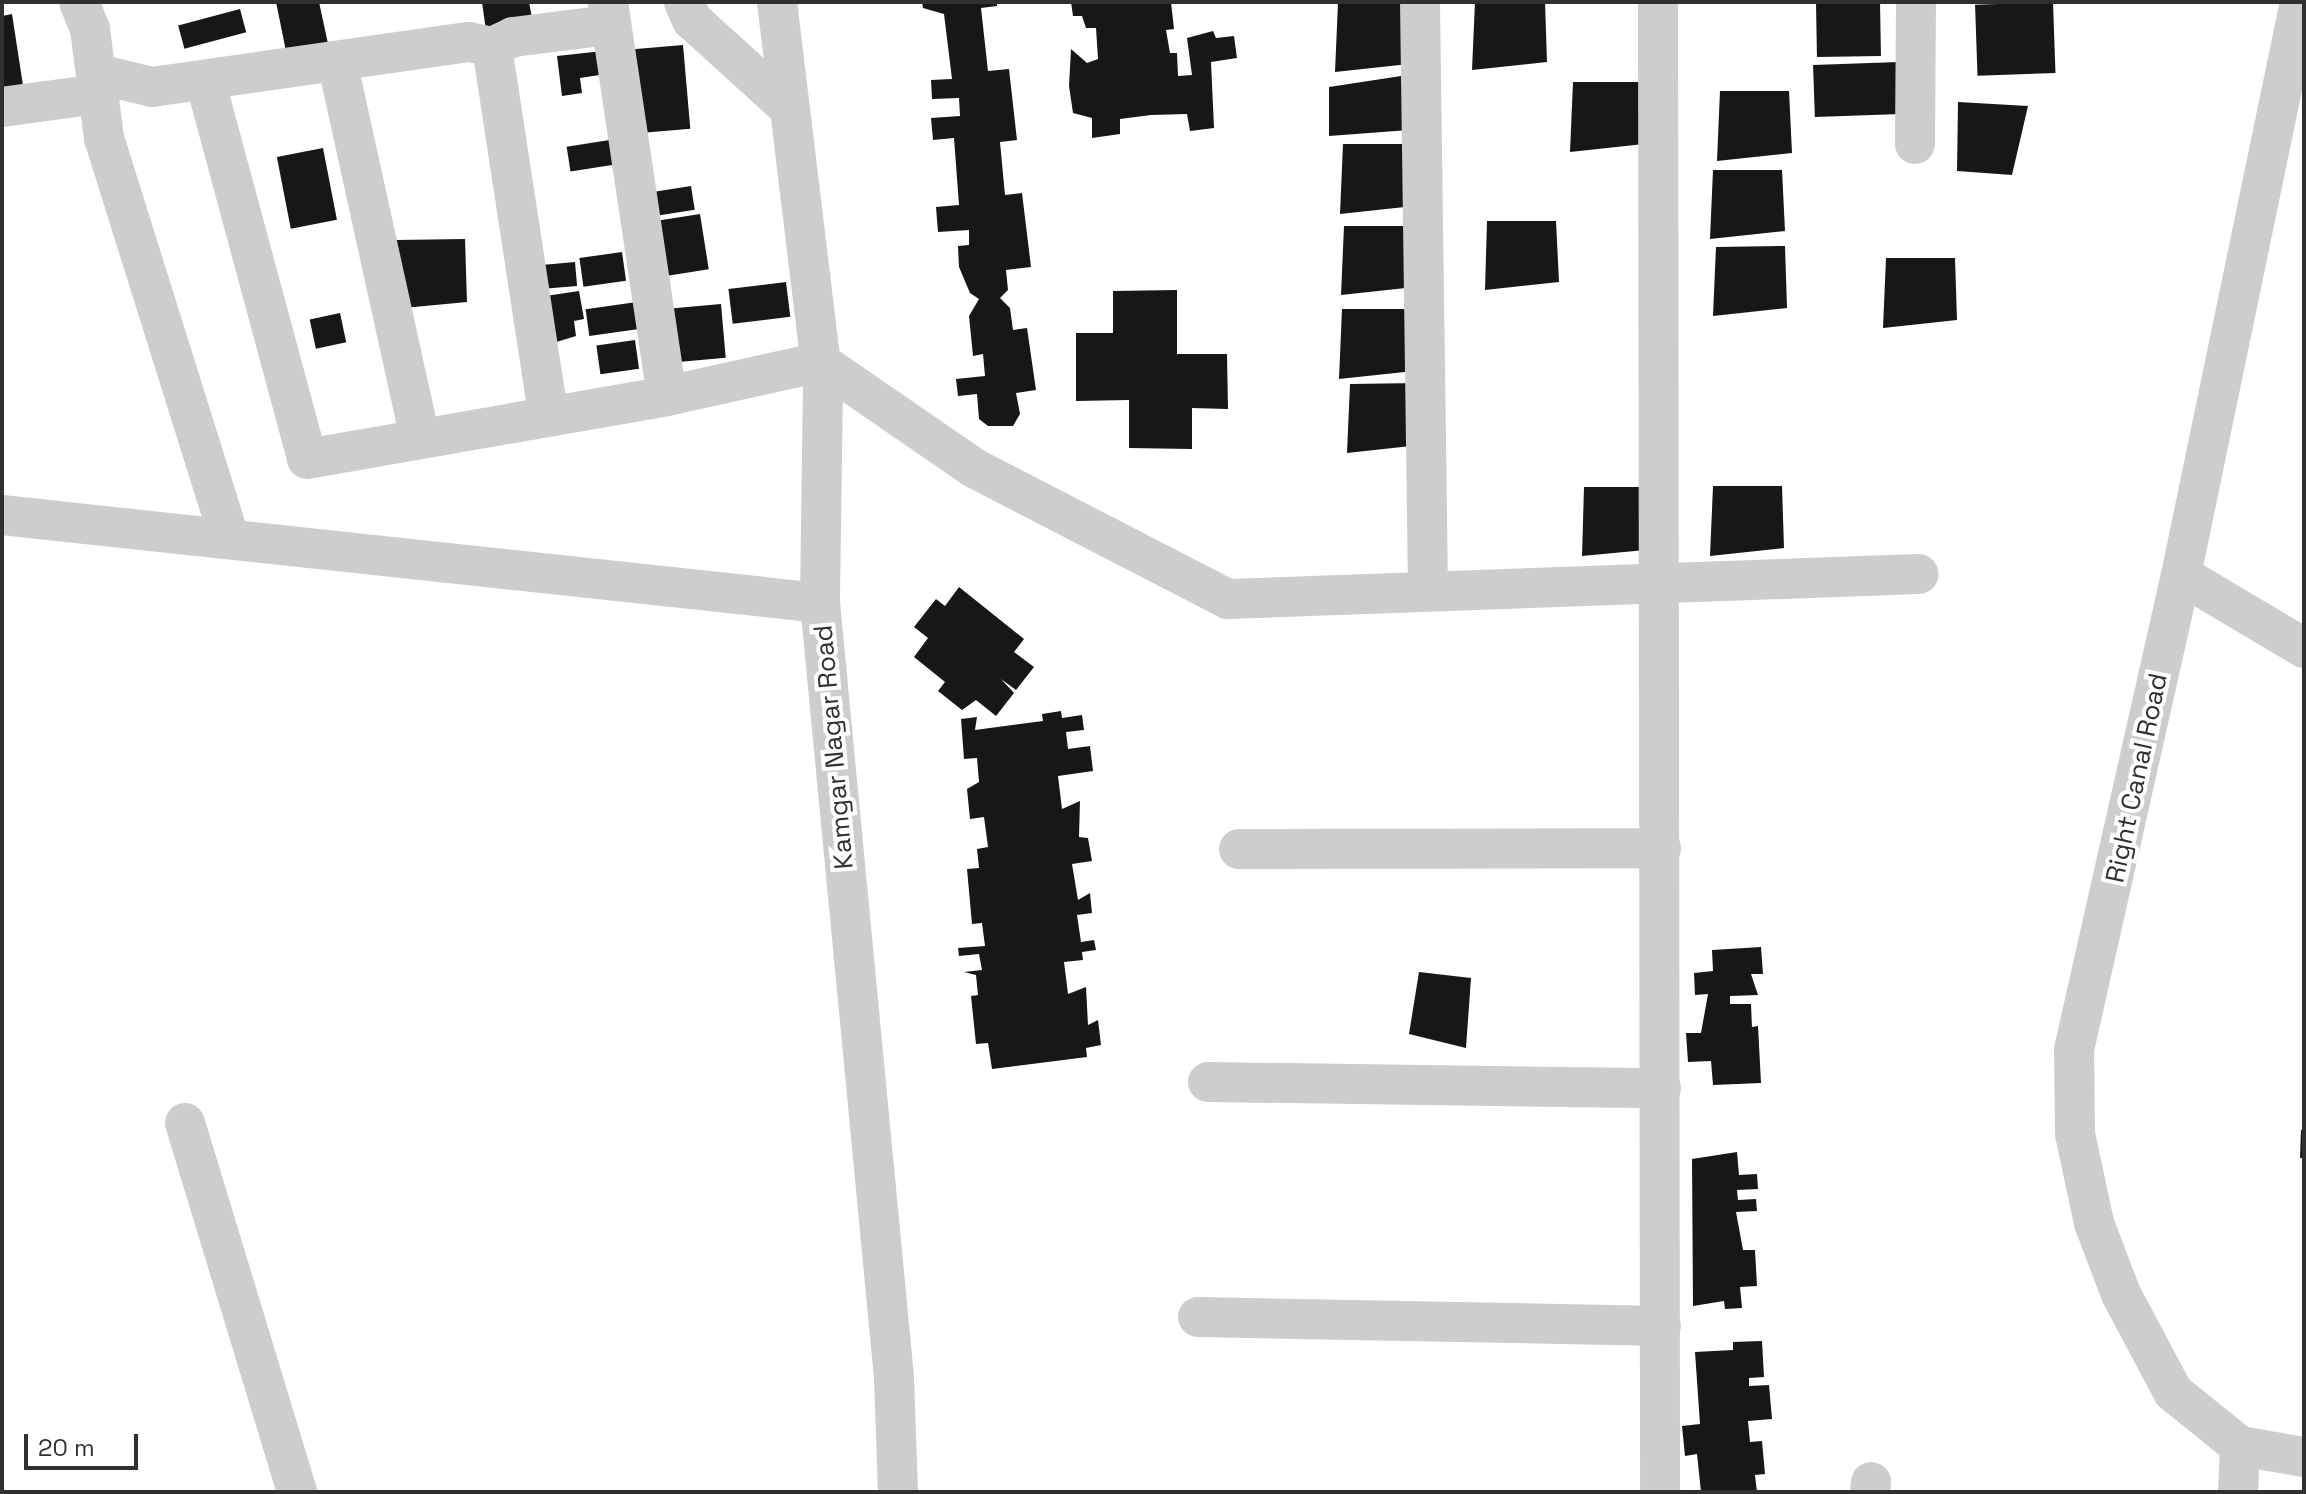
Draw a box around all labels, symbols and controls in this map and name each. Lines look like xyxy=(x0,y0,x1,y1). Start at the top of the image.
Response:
street label: Kamgar Nagar Road xyxy=(808,624,860,870)
street label: Right Canal Road xyxy=(2100,671,2174,885)
scale bar xyxy=(28,1418,142,1468)
text: 20 m xyxy=(38,1432,95,1463)

